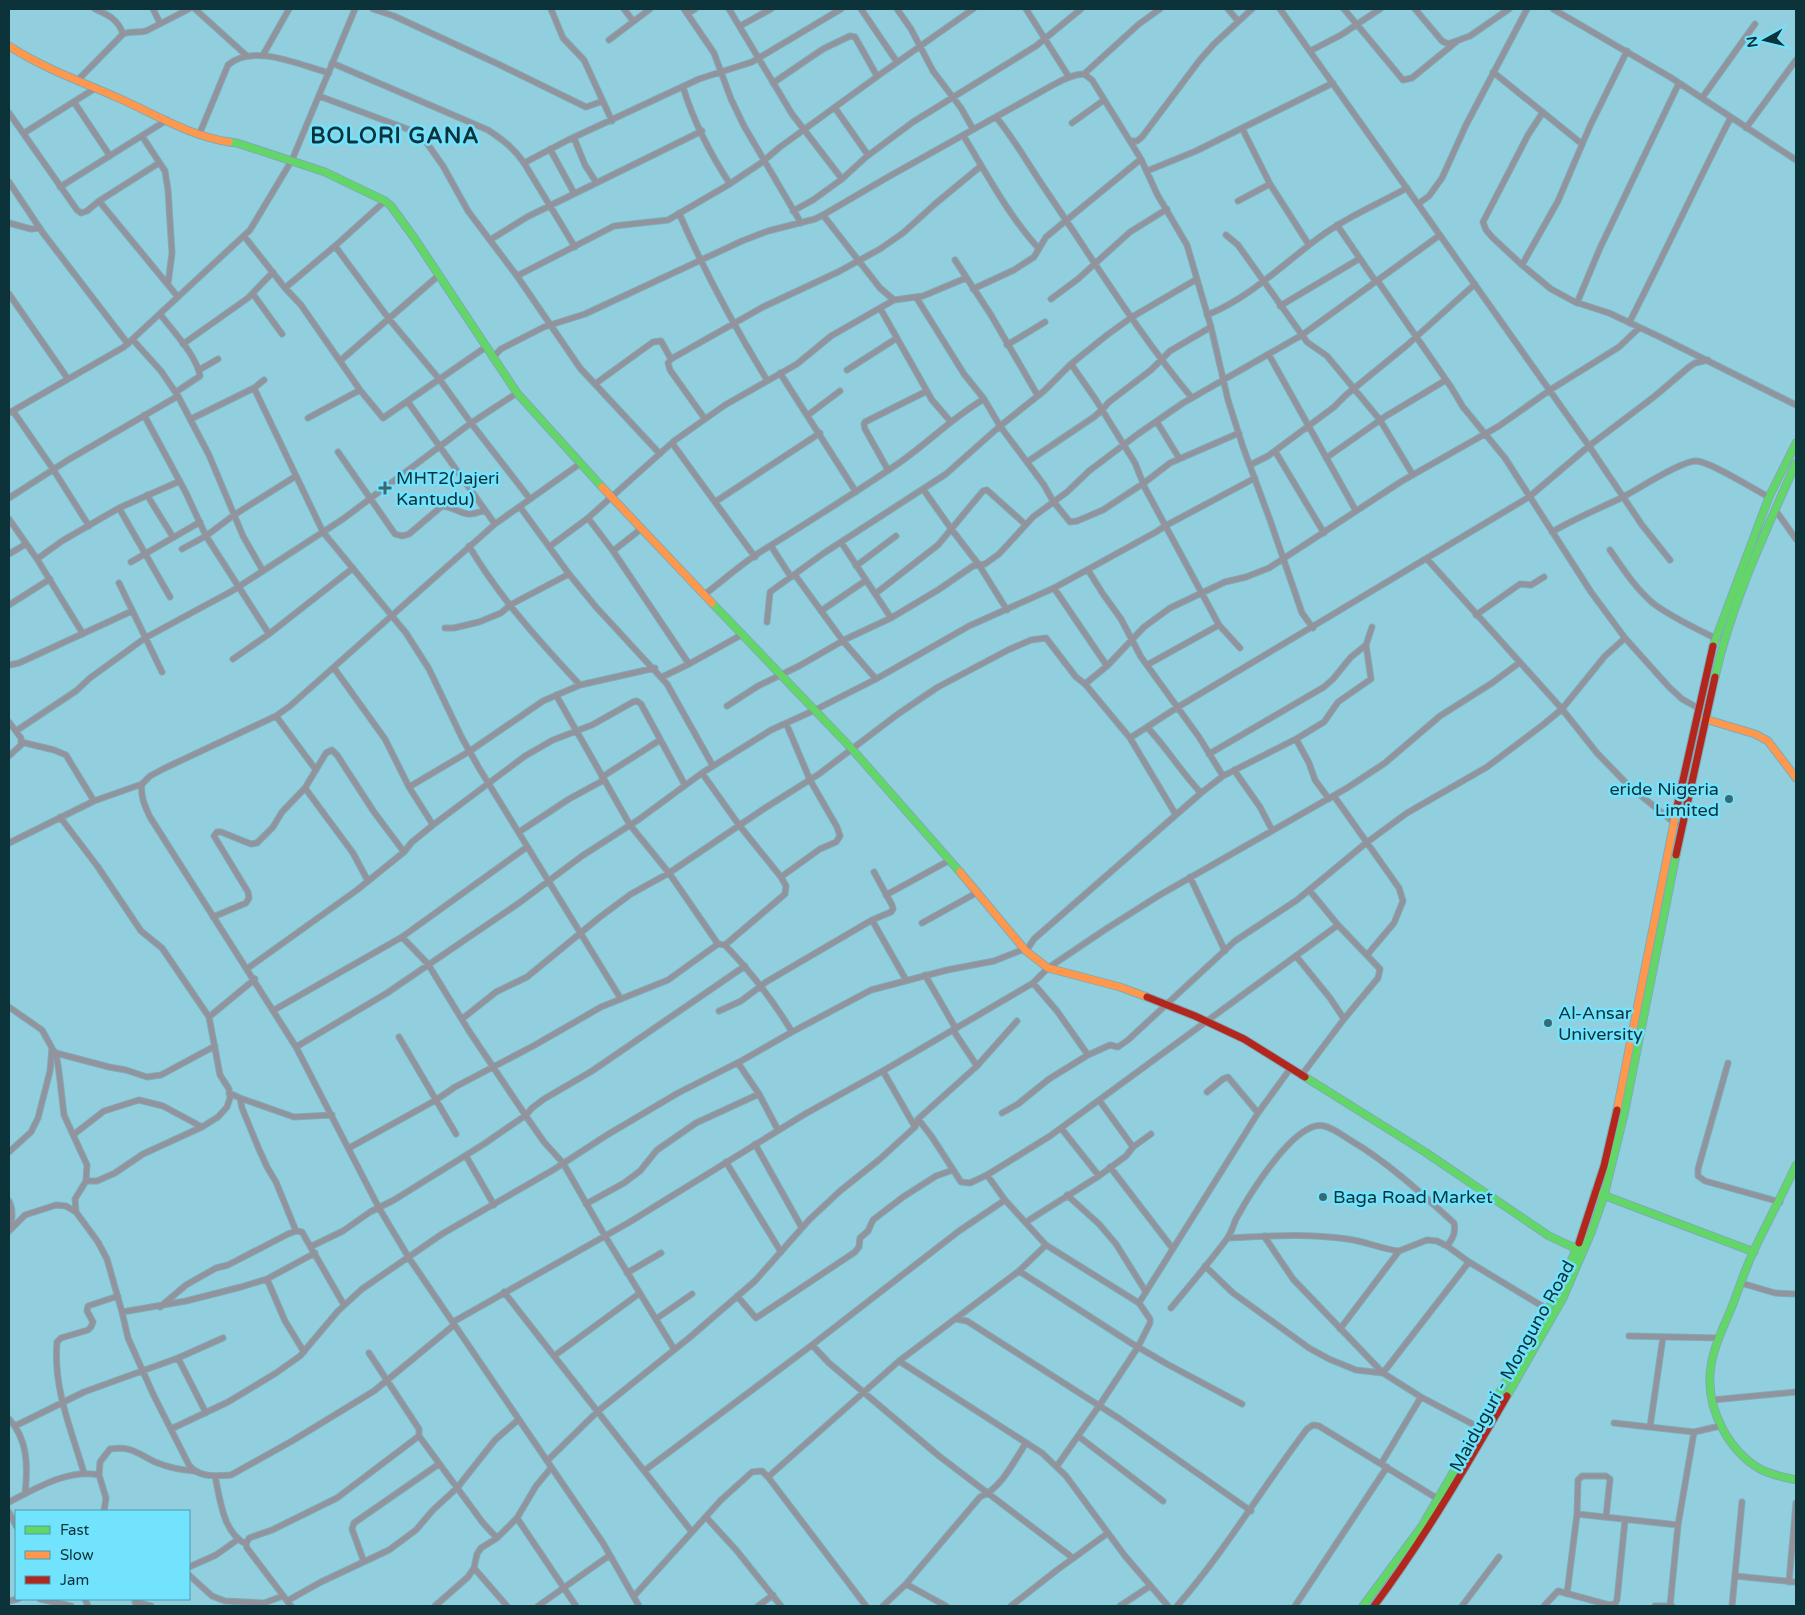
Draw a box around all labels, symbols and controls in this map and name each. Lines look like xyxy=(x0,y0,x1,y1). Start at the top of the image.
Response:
north arrow xyxy=(1740,15,1790,65)
text: N xyxy=(1743,35,1762,48)
district label: BOLORI GANA xyxy=(310,123,480,149)
place label: MHT2(Jajeri Kantudu) xyxy=(396,467,500,510)
marker: MHT2(Jajeri Kantudu) xyxy=(378,481,392,495)
place label: eride Nigeria Limited xyxy=(1609,778,1719,821)
marker: eride Nigeria Limited xyxy=(1723,793,1735,805)
place label: Al-Ansar University xyxy=(1558,1002,1643,1045)
marker: Al-Ansar University xyxy=(1542,1017,1554,1029)
place label: Baga Road Market xyxy=(1333,1186,1493,1208)
marker: Baga Road Market xyxy=(1317,1191,1329,1203)
street label: Maiduguri - Monguno Road xyxy=(1445,1257,1579,1475)
legend xyxy=(15,1510,190,1600)
text: Fast xyxy=(60,1521,90,1539)
text: Slow xyxy=(60,1546,94,1564)
text: Jam xyxy=(60,1571,89,1589)

